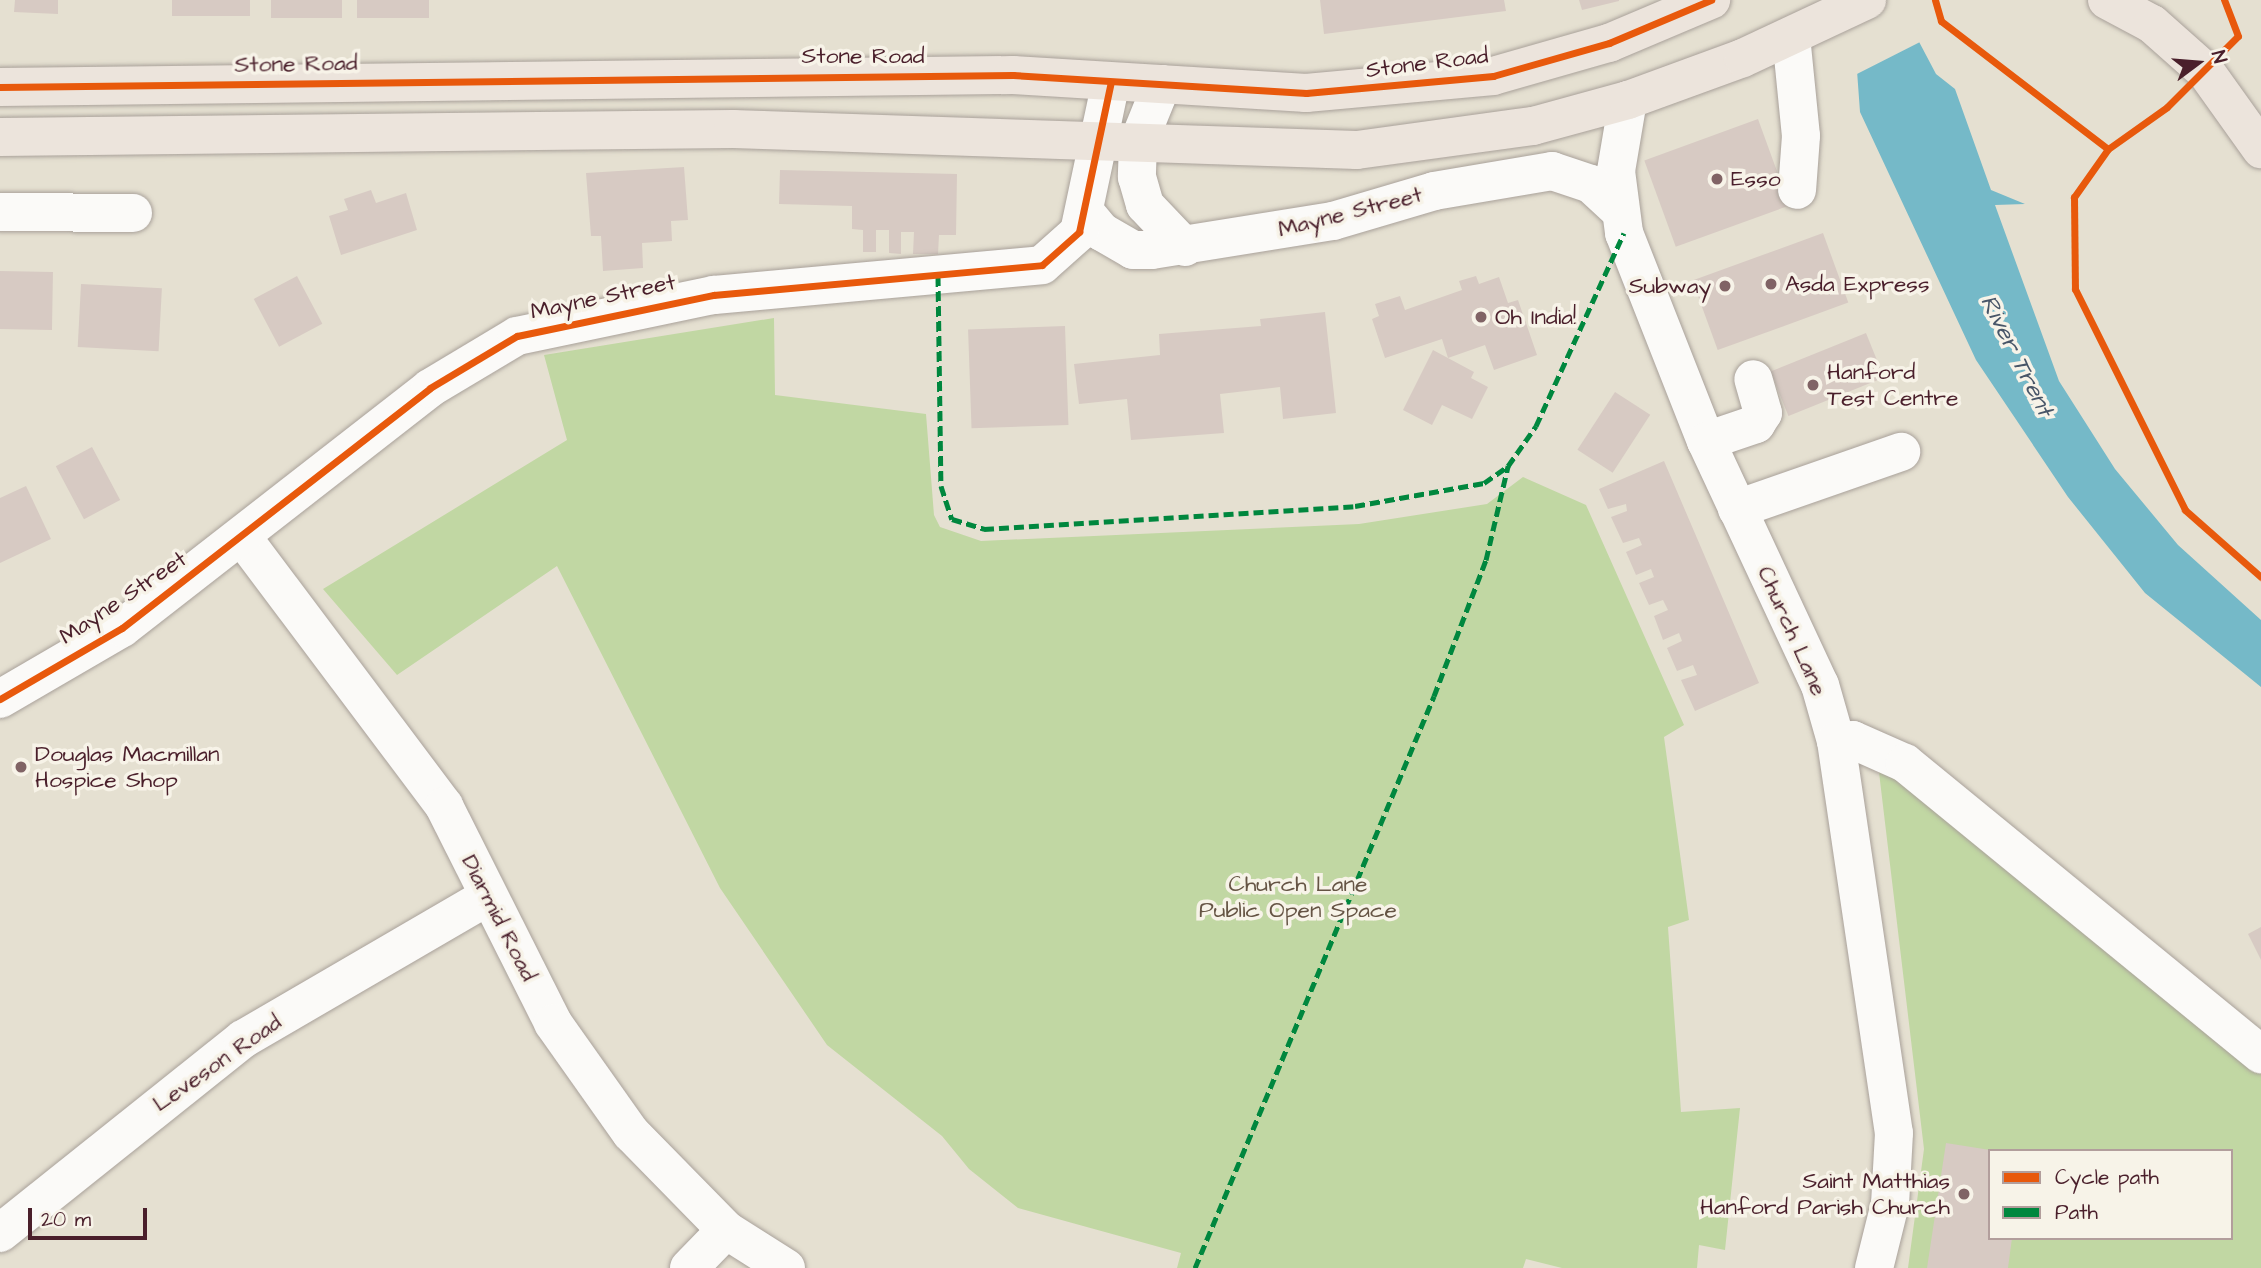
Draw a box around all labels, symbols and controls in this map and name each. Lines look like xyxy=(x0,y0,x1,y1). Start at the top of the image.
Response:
north arrow xyxy=(2163,28,2233,98)
street label: Stone Road xyxy=(802,42,924,70)
street label: Stone Road xyxy=(1364,42,1490,84)
text: N xyxy=(2204,48,2233,67)
street label: Stone Road xyxy=(234,49,358,79)
place label: Esso xyxy=(1731,165,1781,193)
marker: Esso xyxy=(1709,171,1725,187)
street label: Mayne Street xyxy=(1275,181,1425,243)
street label: Mayne Street xyxy=(528,268,678,326)
place label: Asda Express xyxy=(1785,270,1929,298)
place label: Subway xyxy=(1629,272,1711,300)
marker: Asda Express xyxy=(1763,276,1779,292)
marker: Subway xyxy=(1717,278,1733,294)
water label: River Trent xyxy=(1973,291,2059,421)
place label: Oh India! xyxy=(1495,303,1576,331)
marker: Oh India! xyxy=(1473,309,1489,325)
place label: Hanford Test Centre xyxy=(1827,358,1958,412)
marker: Hanford Test Centre xyxy=(1805,377,1821,393)
street label: Mayne Street xyxy=(54,545,192,651)
street label: Church Lane xyxy=(1751,562,1833,700)
place label: Douglas Macmillan Hospice Shop xyxy=(35,740,220,794)
marker: Douglas Macmillan Hospice Shop xyxy=(13,759,29,775)
street label: Diarmid Road xyxy=(455,850,543,986)
park label: Church Lane Public Open Space xyxy=(1199,870,1397,924)
street label: Leveson Road xyxy=(147,1008,287,1118)
legend xyxy=(1988,1149,2233,1240)
text: Cycle path xyxy=(2055,1163,2159,1192)
place label: Saint Matthias Hanford Parish Church xyxy=(1700,1167,1950,1221)
marker: Saint Matthias Hanford Parish Church xyxy=(1956,1186,1972,1202)
scale bar xyxy=(32,1194,150,1238)
text: Path xyxy=(2055,1198,2098,1227)
text: 20 m xyxy=(41,1205,91,1234)

